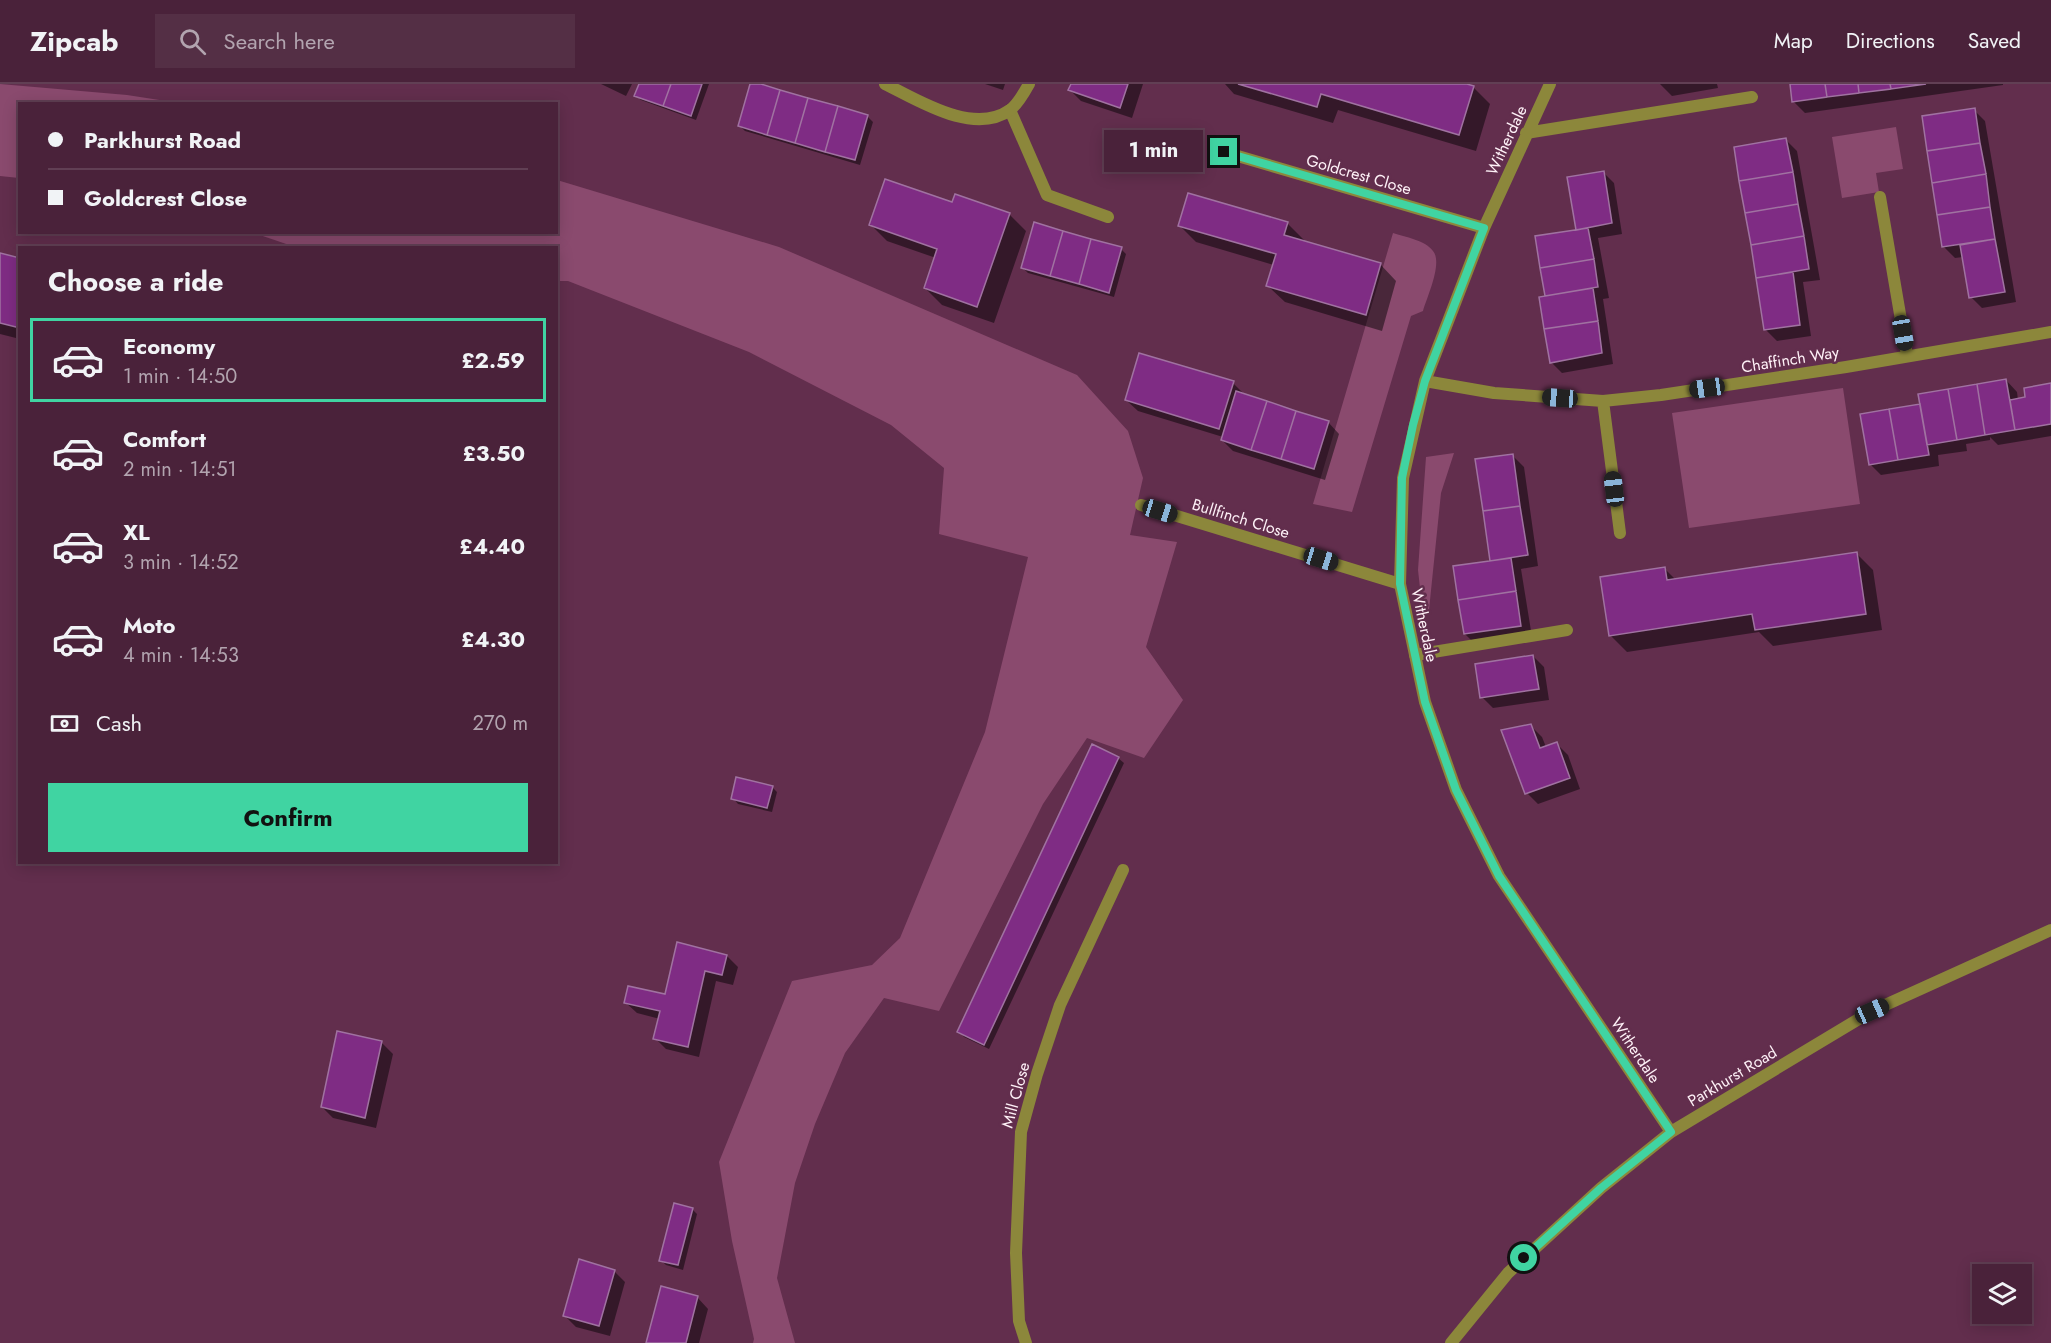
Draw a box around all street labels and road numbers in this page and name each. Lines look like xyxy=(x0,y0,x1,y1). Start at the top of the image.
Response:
street label: Witherdale xyxy=(1480,101,1533,179)
street label: Goldcrest Close xyxy=(1304,149,1414,200)
street label: Chaffinch Way xyxy=(1740,340,1841,379)
street label: Bullfinch Close xyxy=(1189,493,1292,544)
street label: Witherdale xyxy=(1405,586,1444,664)
street label: Witherdale xyxy=(1605,1013,1666,1088)
street label: Parkhurst Road xyxy=(1683,1041,1781,1112)
street label: Mill Close xyxy=(996,1060,1035,1131)

